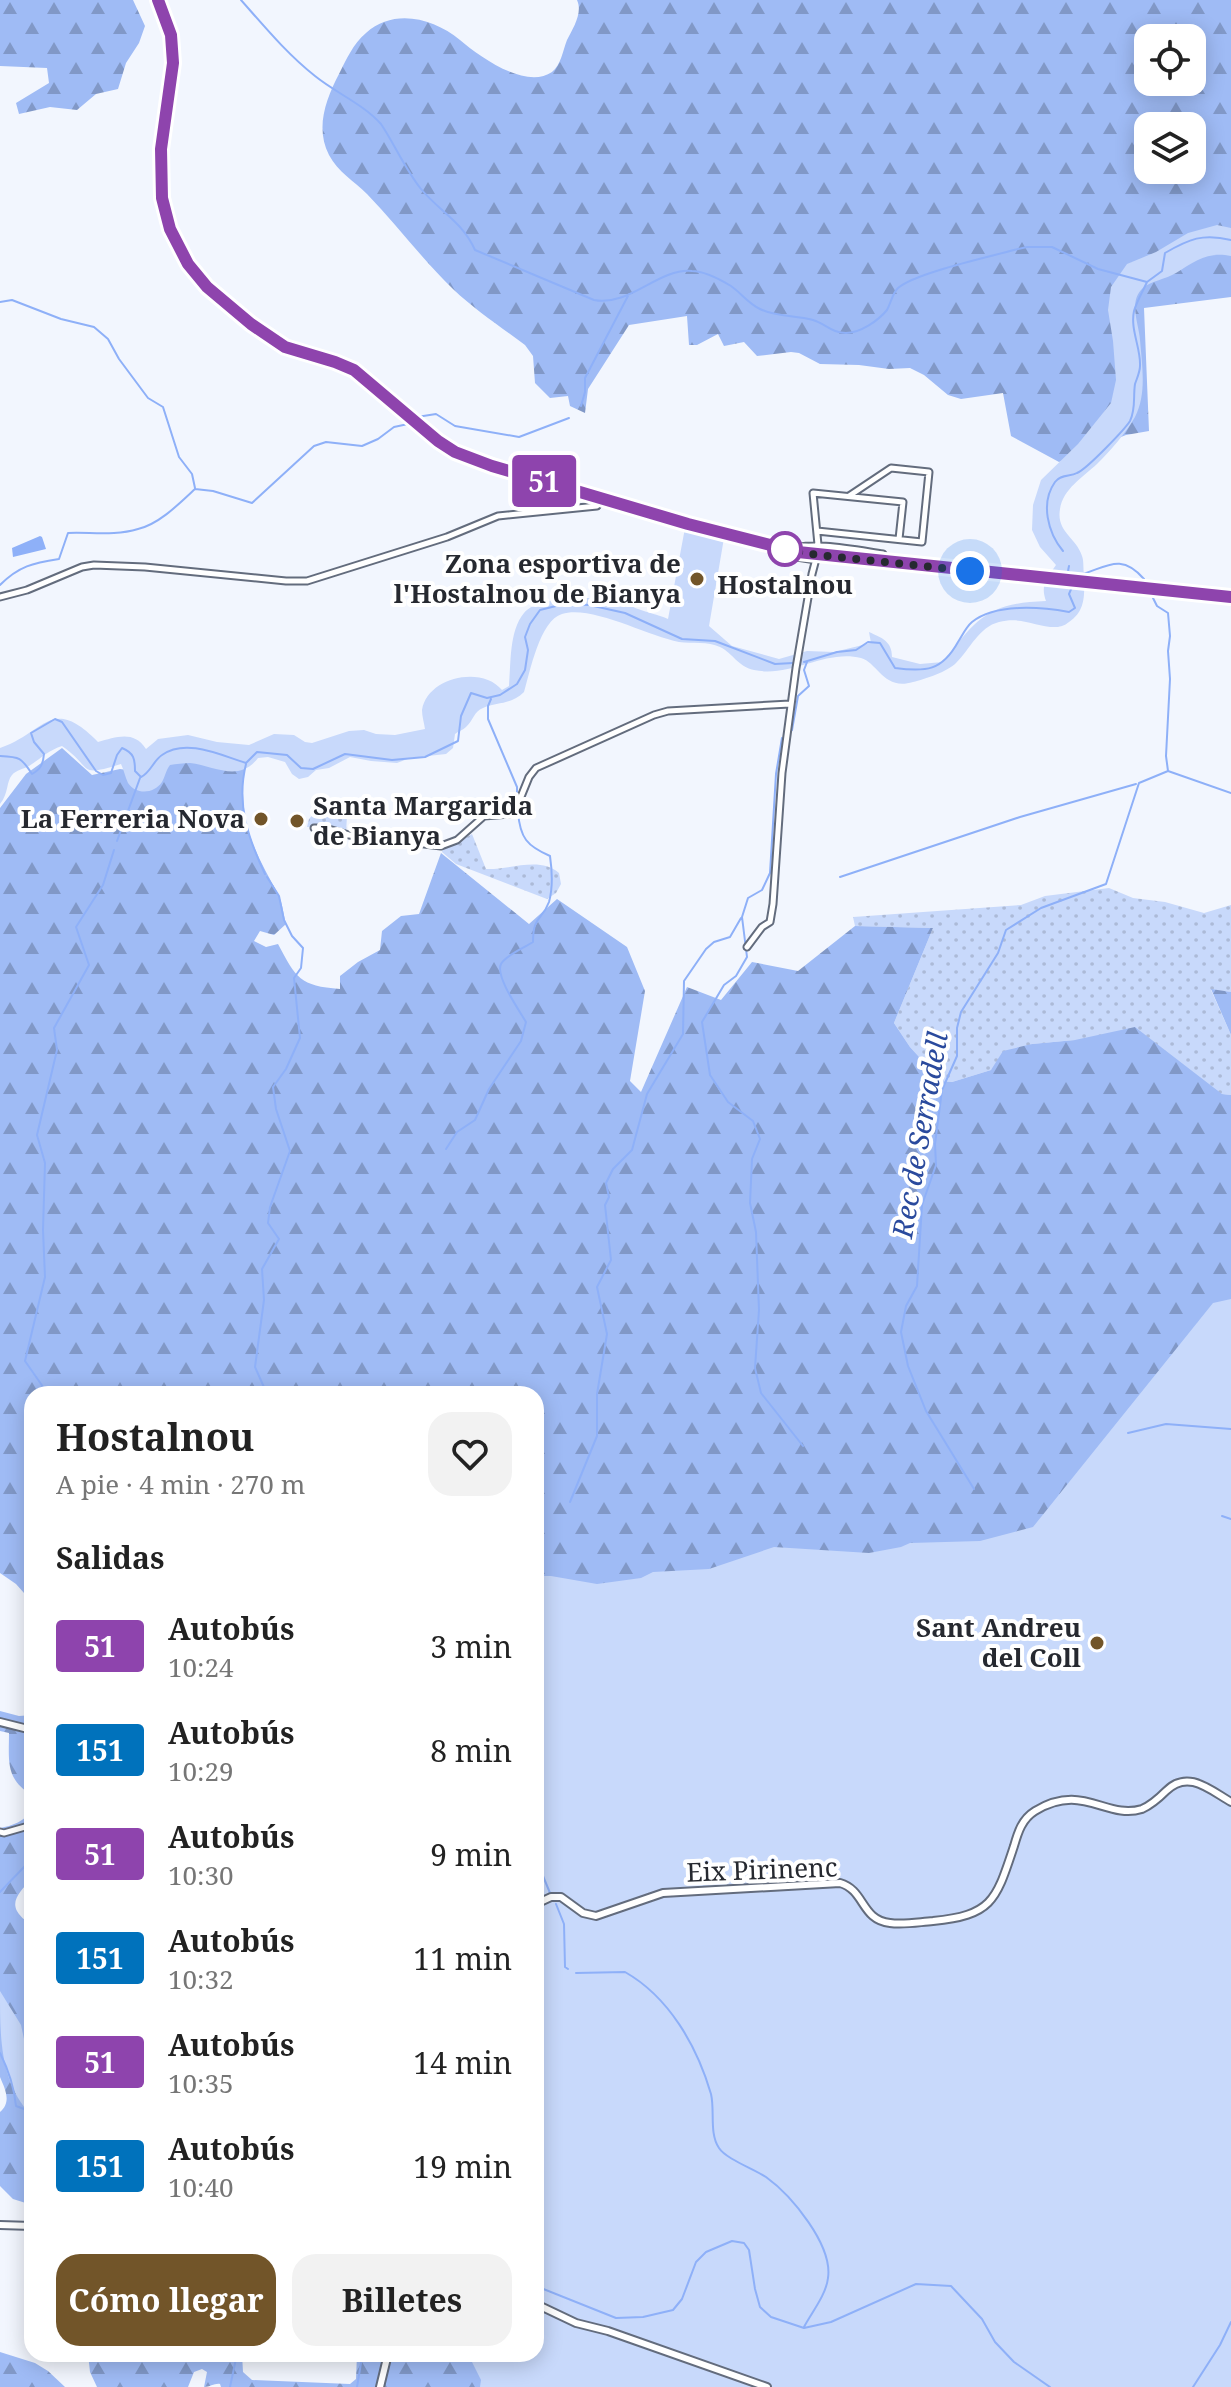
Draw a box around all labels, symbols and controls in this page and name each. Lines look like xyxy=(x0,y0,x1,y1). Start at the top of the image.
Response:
map controls xyxy=(1134,24,1206,184)
button: locate xyxy=(1134,24,1206,96)
button: layers xyxy=(1134,112,1206,184)
line badge: 51 xyxy=(508,455,580,507)
text: 51 xyxy=(528,462,560,500)
marker: Hostalnou xyxy=(768,532,802,566)
place label: Zona esportiva de l'Hostalnou de Bianya xyxy=(394,545,681,611)
your location xyxy=(950,551,990,591)
place label: Hostalnou xyxy=(717,566,853,602)
marker: Zona esportiva de l'Hostalnou de Bianya xyxy=(688,570,706,588)
place label: Santa Margarida de Bianya xyxy=(313,787,533,853)
place label: La Ferreria Nova xyxy=(21,800,245,836)
marker: La Ferreria Nova xyxy=(252,810,270,828)
marker: Santa Margarida de Bianya xyxy=(288,812,306,830)
water label: Rec de Serradell xyxy=(882,1028,956,1242)
text: Hostalnou xyxy=(56,1410,254,1462)
button: heart xyxy=(428,1412,512,1496)
text: A pie · 4 min · 270 m xyxy=(56,1466,305,1502)
text: Salidas xyxy=(56,1537,164,1578)
text: Autobús xyxy=(168,1608,294,1649)
place label: Sant Andreu del Coll xyxy=(916,1609,1081,1675)
text: 3 min xyxy=(430,1626,512,1667)
text: 51 xyxy=(84,1627,116,1665)
marker: Sant Andreu del Coll xyxy=(1088,1634,1106,1652)
text: 10:24 xyxy=(168,1649,234,1685)
text: Autobús xyxy=(168,1712,294,1753)
text: 8 min xyxy=(430,1730,512,1771)
text: 151 xyxy=(76,1731,124,1769)
text: 10:29 xyxy=(168,1753,234,1789)
text: Autobús xyxy=(168,1816,294,1857)
text: 9 min xyxy=(430,1834,512,1875)
text: 51 xyxy=(84,1835,116,1873)
street label: Eix Pirinenc xyxy=(686,1848,838,1890)
text: 10:30 xyxy=(168,1857,234,1893)
text: Autobús xyxy=(168,1920,294,1961)
text: 11 min xyxy=(413,1938,512,1979)
text: 151 xyxy=(76,1939,124,1977)
text: 10:32 xyxy=(168,1961,234,1997)
text: Autobús xyxy=(168,2024,294,2065)
text: 14 min xyxy=(413,2042,512,2083)
text: 51 xyxy=(84,2043,116,2081)
text: 10:35 xyxy=(168,2065,234,2101)
text: Autobús xyxy=(168,2128,294,2169)
text: 19 min xyxy=(413,2146,512,2187)
text: 151 xyxy=(76,2147,124,2185)
text: 10:40 xyxy=(168,2169,234,2205)
button: Cómo llegar xyxy=(56,2254,276,2346)
button: Billetes xyxy=(292,2254,512,2346)

